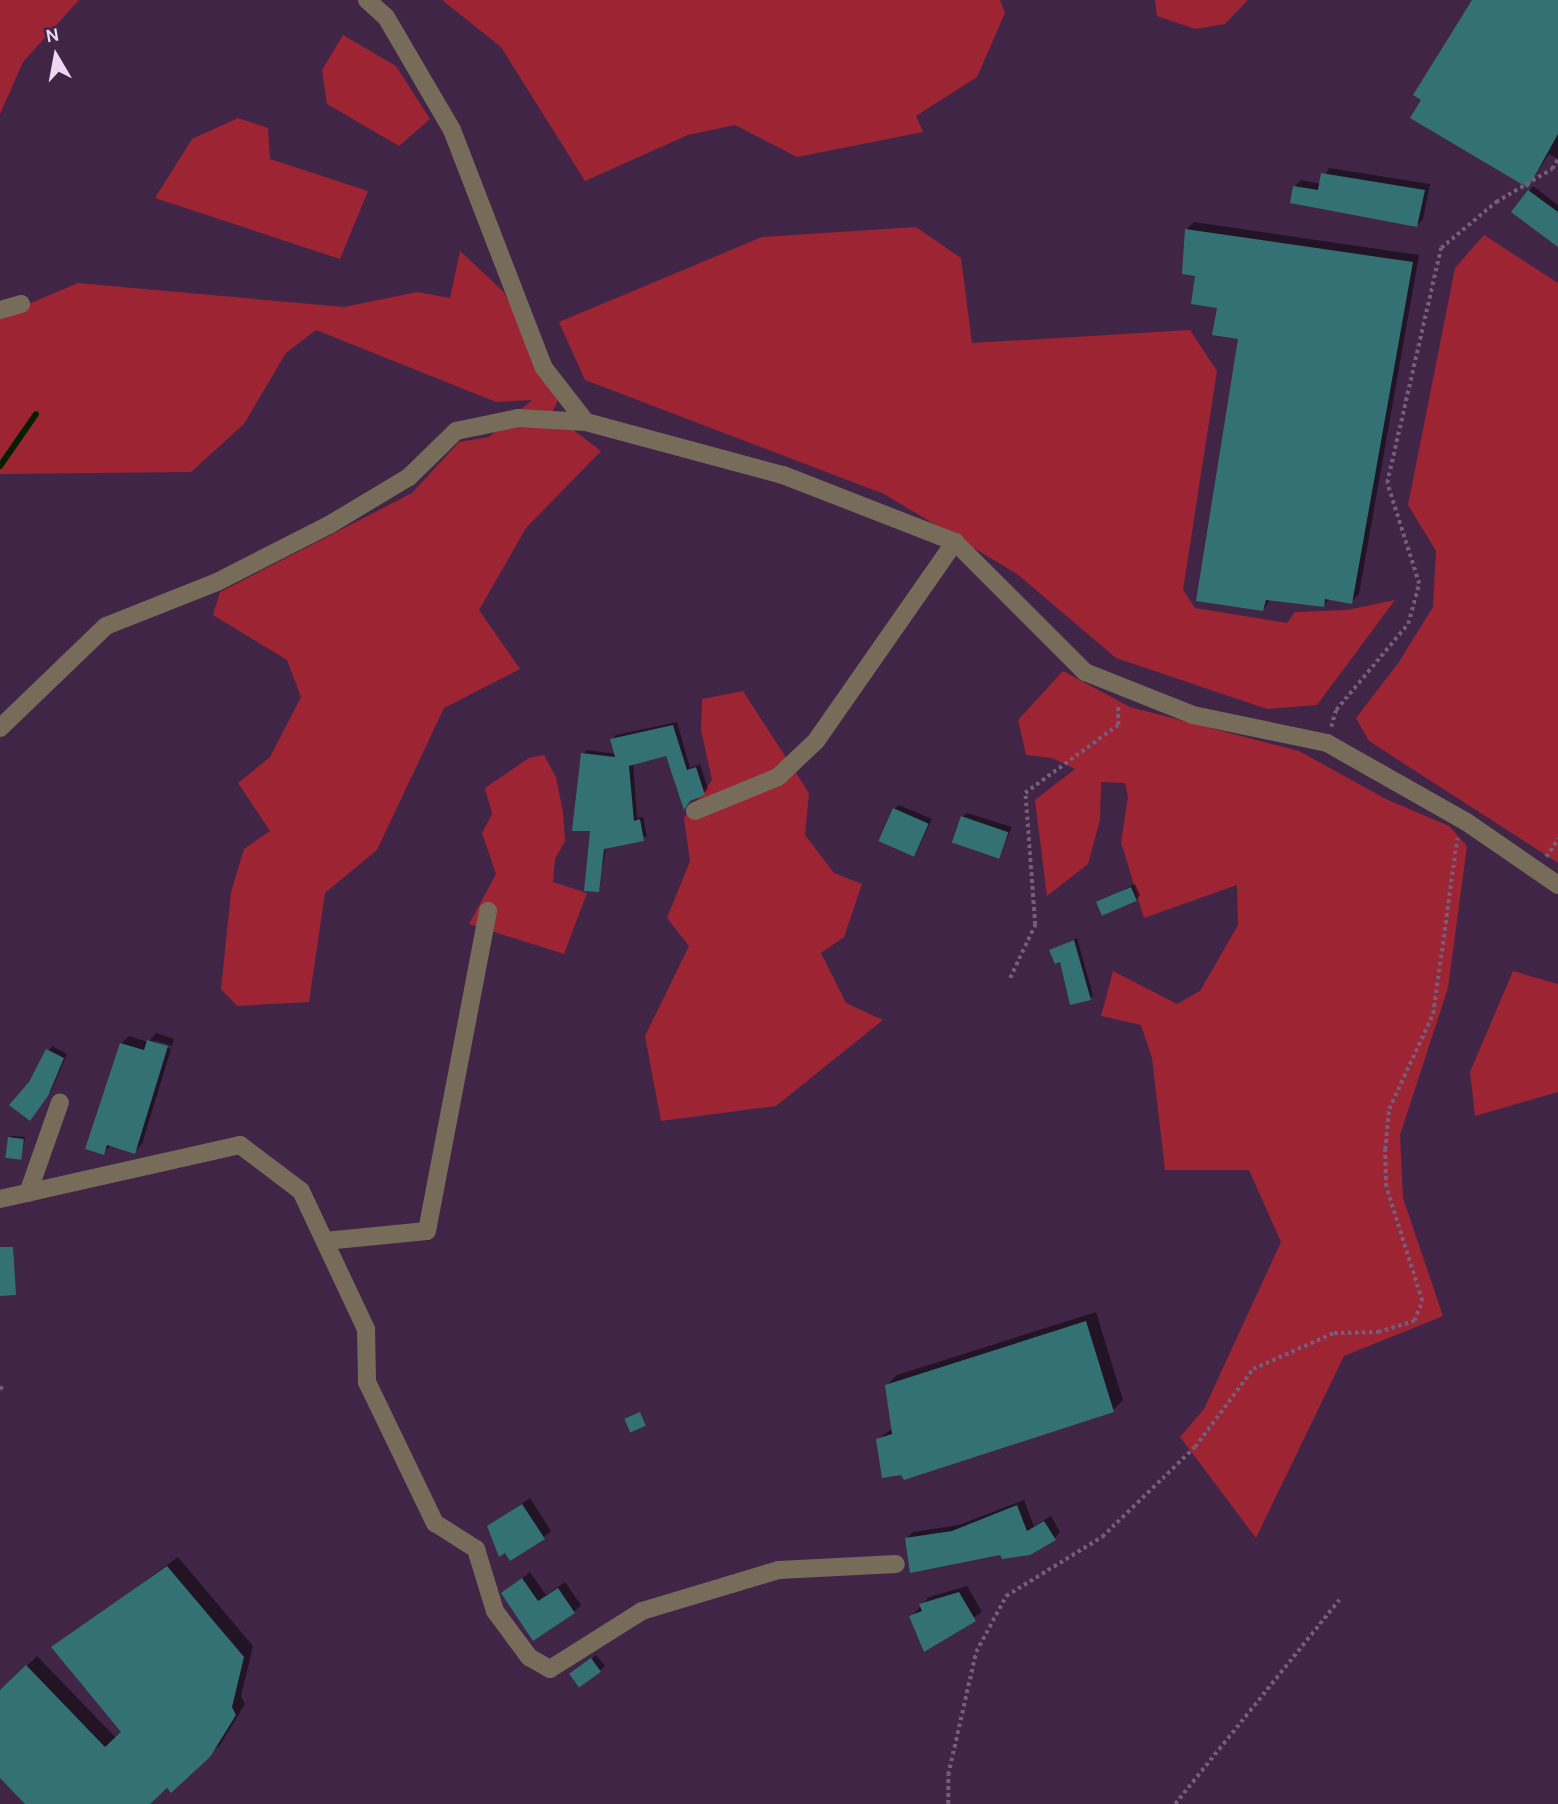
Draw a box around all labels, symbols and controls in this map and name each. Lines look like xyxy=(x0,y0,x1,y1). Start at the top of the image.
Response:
north arrow xyxy=(21,21,91,91)
text: N xyxy=(44,23,61,47)

